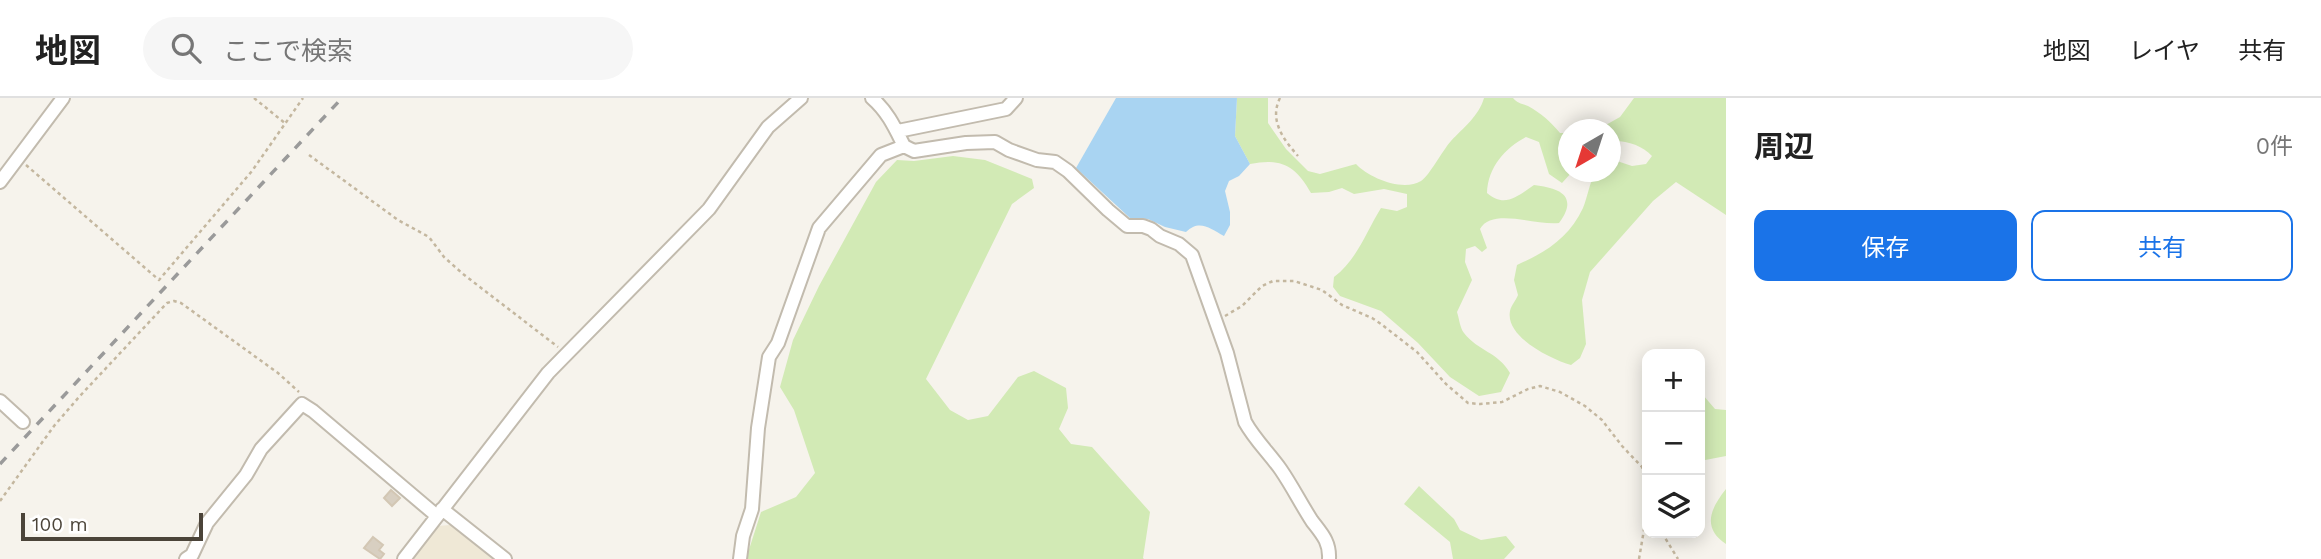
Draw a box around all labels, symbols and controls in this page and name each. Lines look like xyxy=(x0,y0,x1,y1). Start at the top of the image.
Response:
search box xyxy=(143,17,633,80)
icon: search xyxy=(167,29,205,67)
text: 地図 xyxy=(35,31,101,70)
text: ここで検索 xyxy=(223,36,353,66)
text: 地図 xyxy=(2043,37,2091,65)
text: レイヤ xyxy=(2129,37,2200,65)
text: 共有 xyxy=(2238,37,2286,65)
north arrow xyxy=(1558,119,1621,182)
text: 周辺 xyxy=(1754,129,1814,164)
text: 0件 xyxy=(2256,133,2293,160)
button: 保存 xyxy=(1754,210,2017,281)
button: 共有 xyxy=(2031,210,2293,281)
map controls xyxy=(1642,349,1705,538)
button: + xyxy=(1642,349,1705,412)
button: − xyxy=(1642,412,1705,475)
button: layers xyxy=(1642,475,1705,538)
scale bar xyxy=(21,510,203,542)
text: 100 m xyxy=(32,513,88,536)

